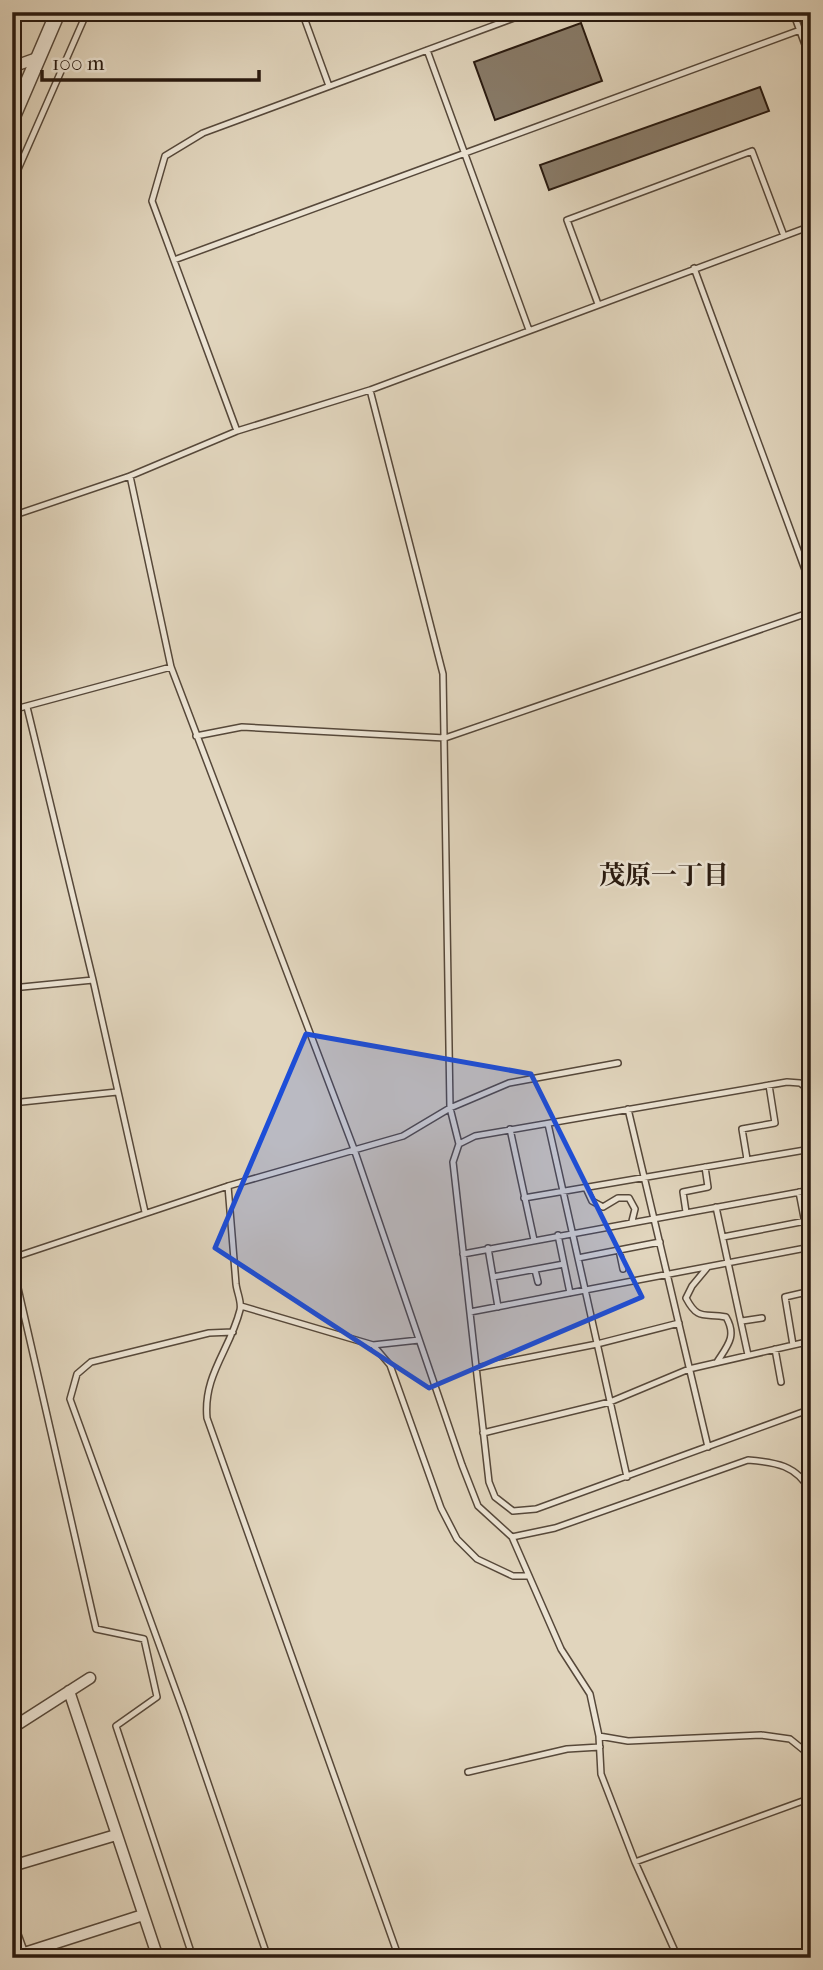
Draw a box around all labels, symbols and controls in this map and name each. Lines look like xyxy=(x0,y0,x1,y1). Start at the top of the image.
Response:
scale bar xyxy=(42,38,259,82)
text: 100 m xyxy=(52,51,105,75)
district label: 茂原一丁目 xyxy=(599,860,729,891)

